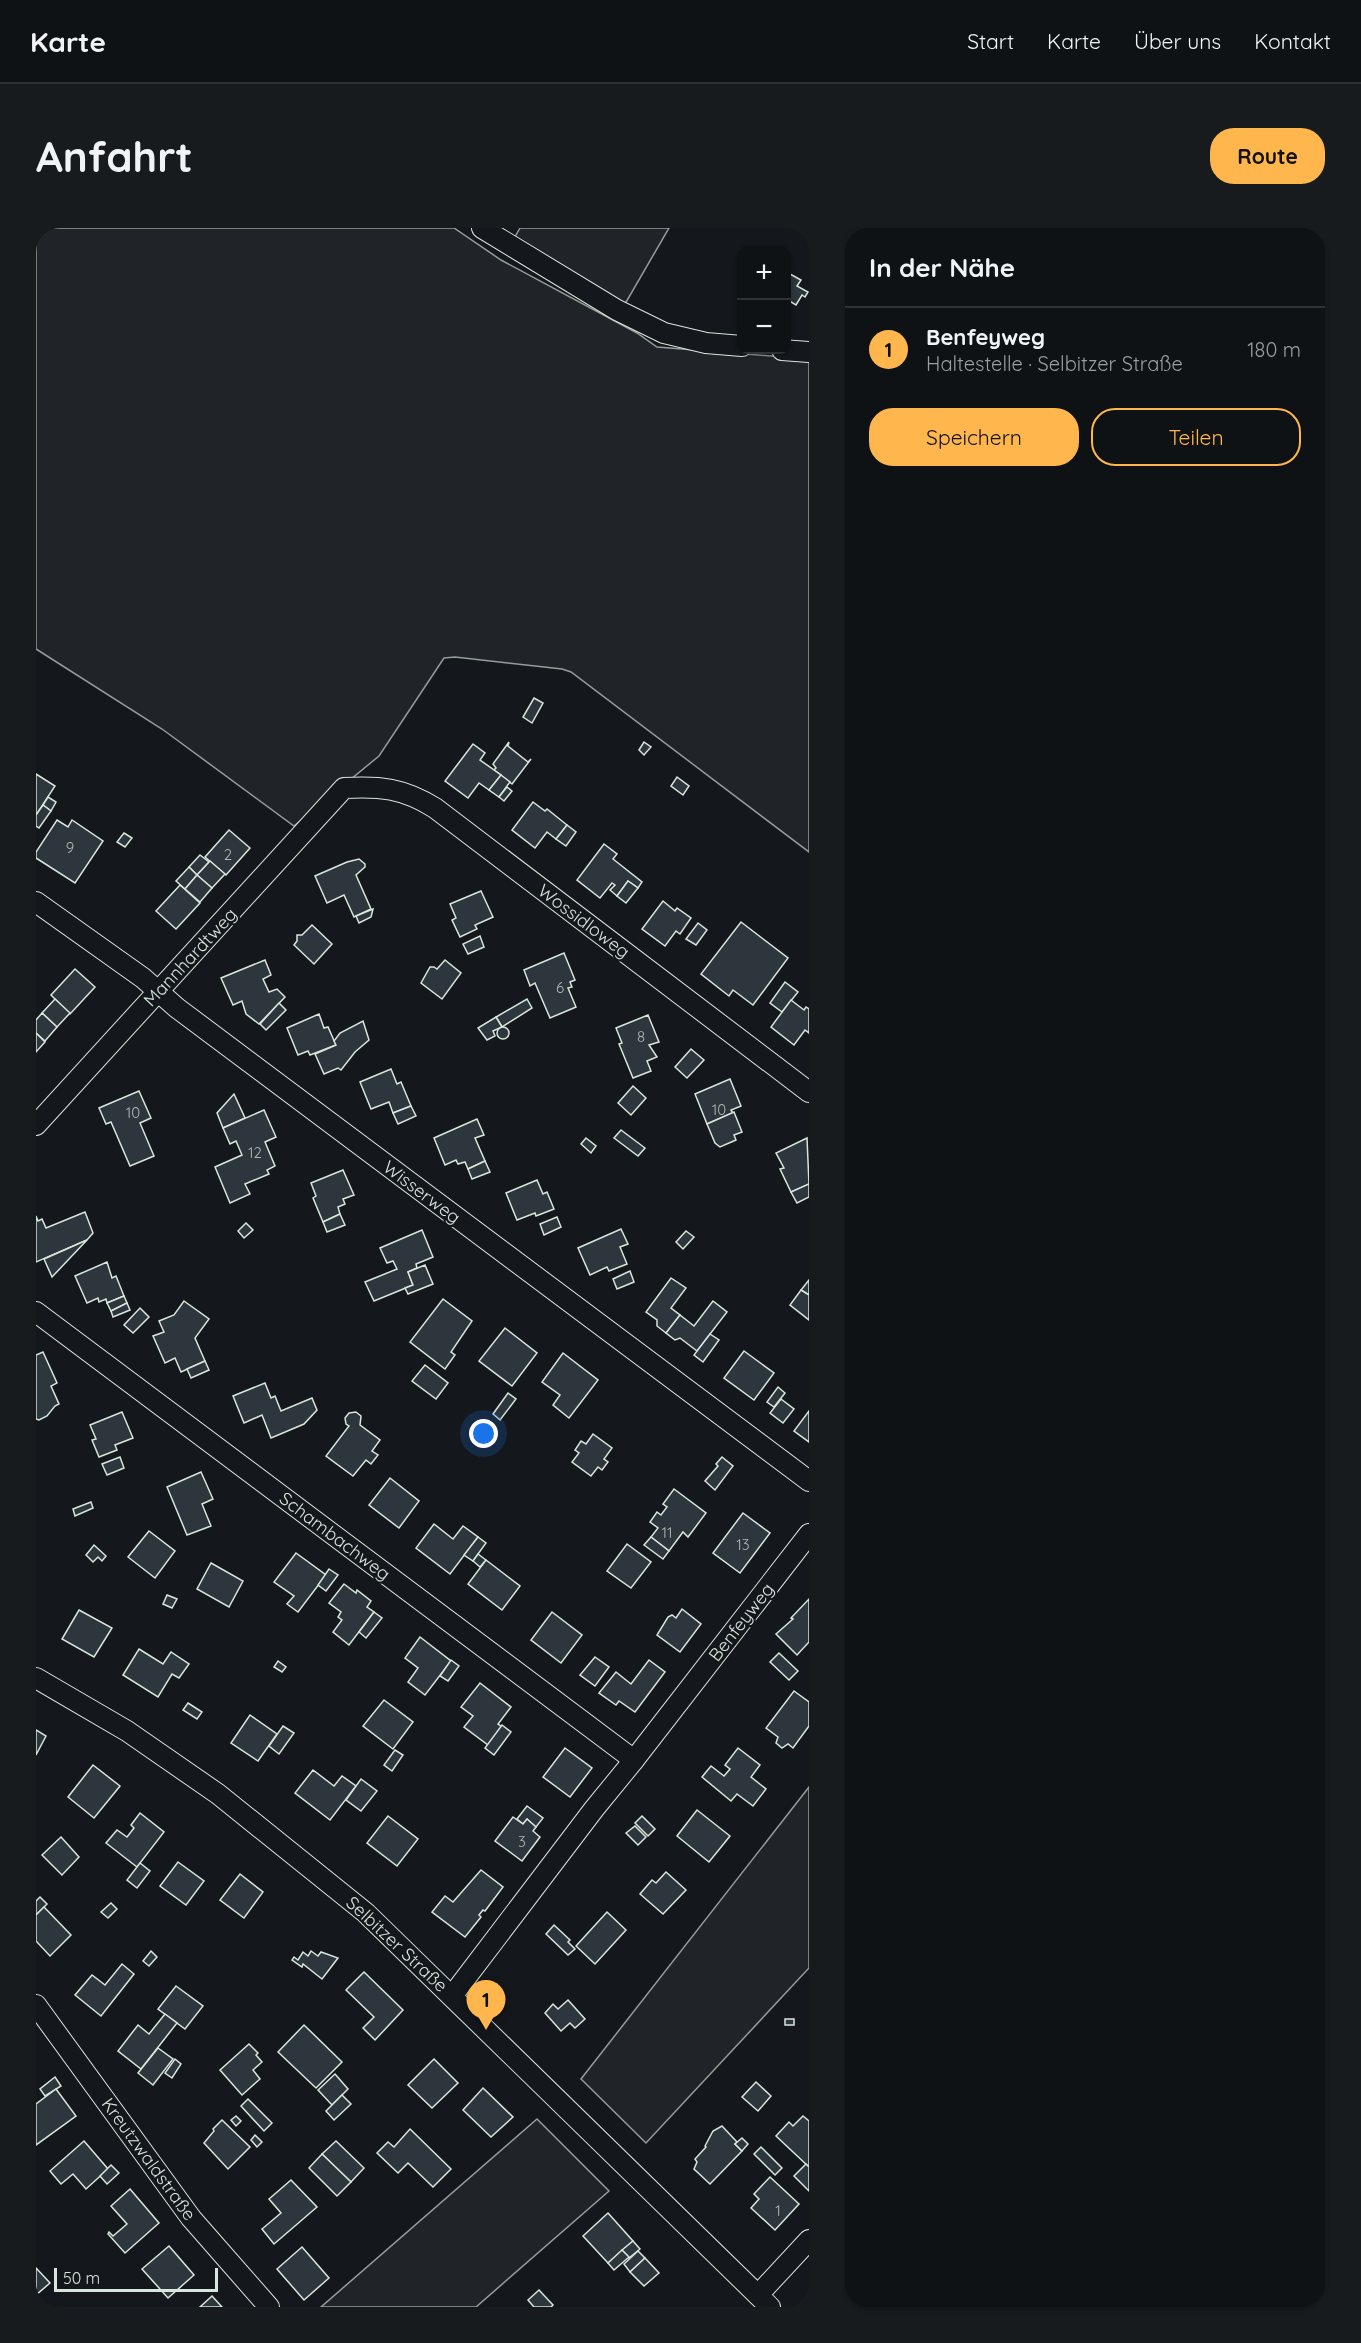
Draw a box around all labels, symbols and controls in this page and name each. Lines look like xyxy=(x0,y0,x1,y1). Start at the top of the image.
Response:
text: Karte xyxy=(30,24,106,59)
text: Start xyxy=(967,28,1014,54)
text: Karte xyxy=(1047,28,1101,54)
text: Über uns xyxy=(1134,28,1221,54)
text: Kontakt xyxy=(1254,28,1331,54)
button: Route xyxy=(1210,128,1325,184)
text: Anfahrt xyxy=(36,130,193,183)
map controls xyxy=(737,246,791,354)
button: + xyxy=(737,246,791,300)
text: In der Nähe xyxy=(869,251,1015,284)
button: − xyxy=(737,300,791,354)
text: Benfeyweg xyxy=(926,323,1045,351)
text: 1 xyxy=(885,337,892,362)
text: 180 m xyxy=(1247,337,1301,362)
text: Haltestelle · Selbitzer Straße xyxy=(926,351,1183,376)
button: Speichern xyxy=(869,408,1079,466)
button: Teilen xyxy=(1091,408,1301,466)
house number: 9 xyxy=(66,838,74,857)
house number: 2 xyxy=(224,845,232,864)
street label: Wossidloweg xyxy=(533,879,635,963)
street label: Mannhardtweg xyxy=(138,903,242,1011)
house number: 6 xyxy=(556,978,564,997)
house number: 8 xyxy=(637,1027,645,1046)
house number: 10 xyxy=(712,1100,726,1119)
house number: 10 xyxy=(126,1103,140,1122)
house number: 12 xyxy=(248,1143,262,1162)
street label: Wisserweg xyxy=(379,1155,465,1229)
your location xyxy=(469,1419,498,1448)
street label: Schambachweg xyxy=(275,1487,395,1585)
house number: 11 xyxy=(661,1523,673,1542)
house number: 13 xyxy=(736,1535,750,1554)
street label: Benfeyweg xyxy=(703,1578,779,1666)
house number: 3 xyxy=(518,1832,526,1851)
street label: Selbitzer Straße xyxy=(341,1891,453,1997)
pin: 1 xyxy=(466,1980,506,2030)
street label: Kreutzwaldstraße xyxy=(97,2093,201,2225)
house number: 1 xyxy=(775,2201,781,2220)
scale bar xyxy=(54,2265,218,2292)
text: 50 m xyxy=(63,2268,100,2288)

